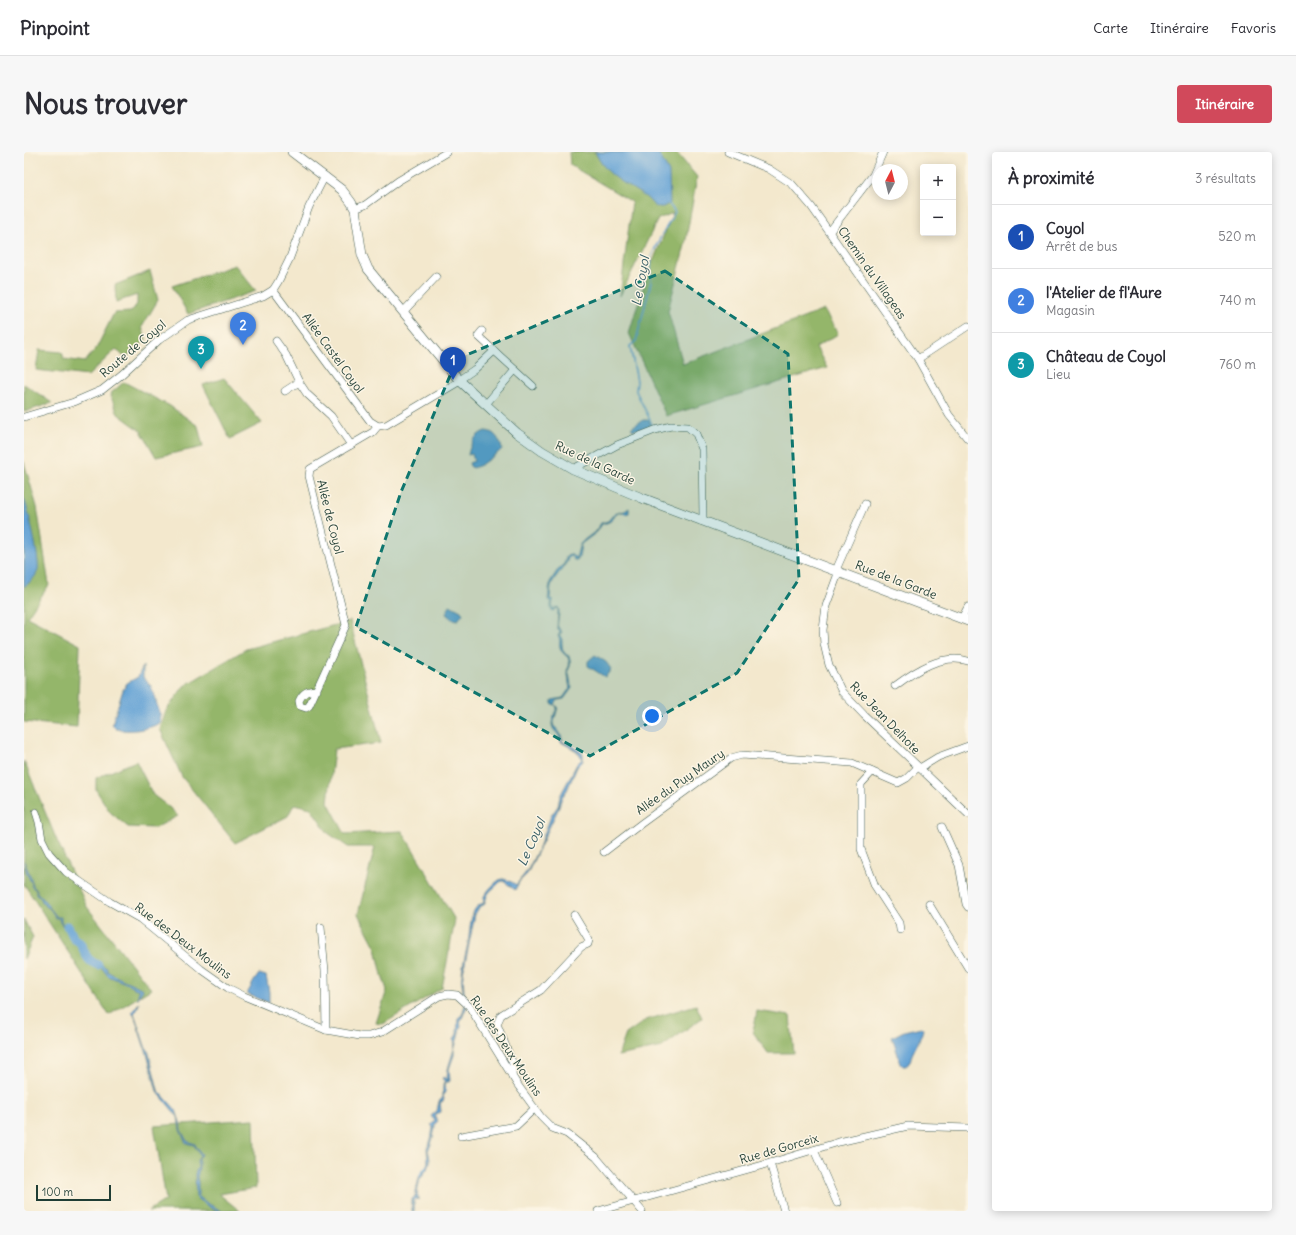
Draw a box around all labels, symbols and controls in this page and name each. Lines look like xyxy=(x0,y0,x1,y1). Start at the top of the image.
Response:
text: Pinpoint xyxy=(20,16,90,40)
text: Carte xyxy=(1093,19,1128,37)
text: Itinéraire xyxy=(1150,19,1209,37)
text: Favoris xyxy=(1231,19,1276,37)
button: Itinéraire xyxy=(1177,85,1272,123)
text: Nous trouver xyxy=(24,86,187,122)
north arrow xyxy=(872,164,908,200)
map controls xyxy=(920,164,956,236)
button: + xyxy=(920,164,956,200)
text: À proximité xyxy=(1008,167,1094,189)
text: 3 résultats xyxy=(1195,170,1256,187)
button: − xyxy=(920,200,956,236)
text: Coyol xyxy=(1046,219,1084,238)
street label: Chemin du Villageas xyxy=(835,224,910,322)
text: 1 xyxy=(1018,228,1024,245)
text: 520 m xyxy=(1218,228,1256,245)
text: Arrêt de bus xyxy=(1046,238,1117,255)
water label: Le Coyol xyxy=(628,253,654,307)
text: l'Atelier de fl'Aure xyxy=(1046,283,1162,302)
text: 2 xyxy=(1017,292,1025,309)
text: 740 m xyxy=(1219,292,1256,309)
text: Magasin xyxy=(1046,302,1095,319)
street label: Allée Castel Coyol xyxy=(299,310,368,396)
pin: 2 xyxy=(230,312,256,345)
street label: Route de Coyol xyxy=(97,317,169,381)
pin: 3 xyxy=(188,336,214,369)
pin: 1 xyxy=(440,347,466,380)
text: Château de Coyol xyxy=(1046,347,1166,366)
text: 3 xyxy=(1017,356,1025,373)
text: 760 m xyxy=(1219,356,1256,373)
text: Lieu xyxy=(1046,366,1071,383)
street label: Rue de la Garde xyxy=(553,438,637,488)
street label: Allée de Coyol xyxy=(314,478,347,556)
street label: Rue de la Garde xyxy=(853,557,939,602)
street label: Rue Jean Delhote xyxy=(847,678,924,757)
your location xyxy=(642,706,662,726)
street label: Allée du Puy Maury xyxy=(632,745,727,818)
water label: Le Coyol xyxy=(514,814,550,869)
street label: Rue des Deux Moulins xyxy=(132,899,235,982)
street label: Rue des Deux Moulins xyxy=(467,993,545,1099)
street label: Rue de Gorceix xyxy=(738,1130,820,1167)
scale bar xyxy=(36,1183,111,1202)
text: 100 m xyxy=(42,1185,73,1199)

